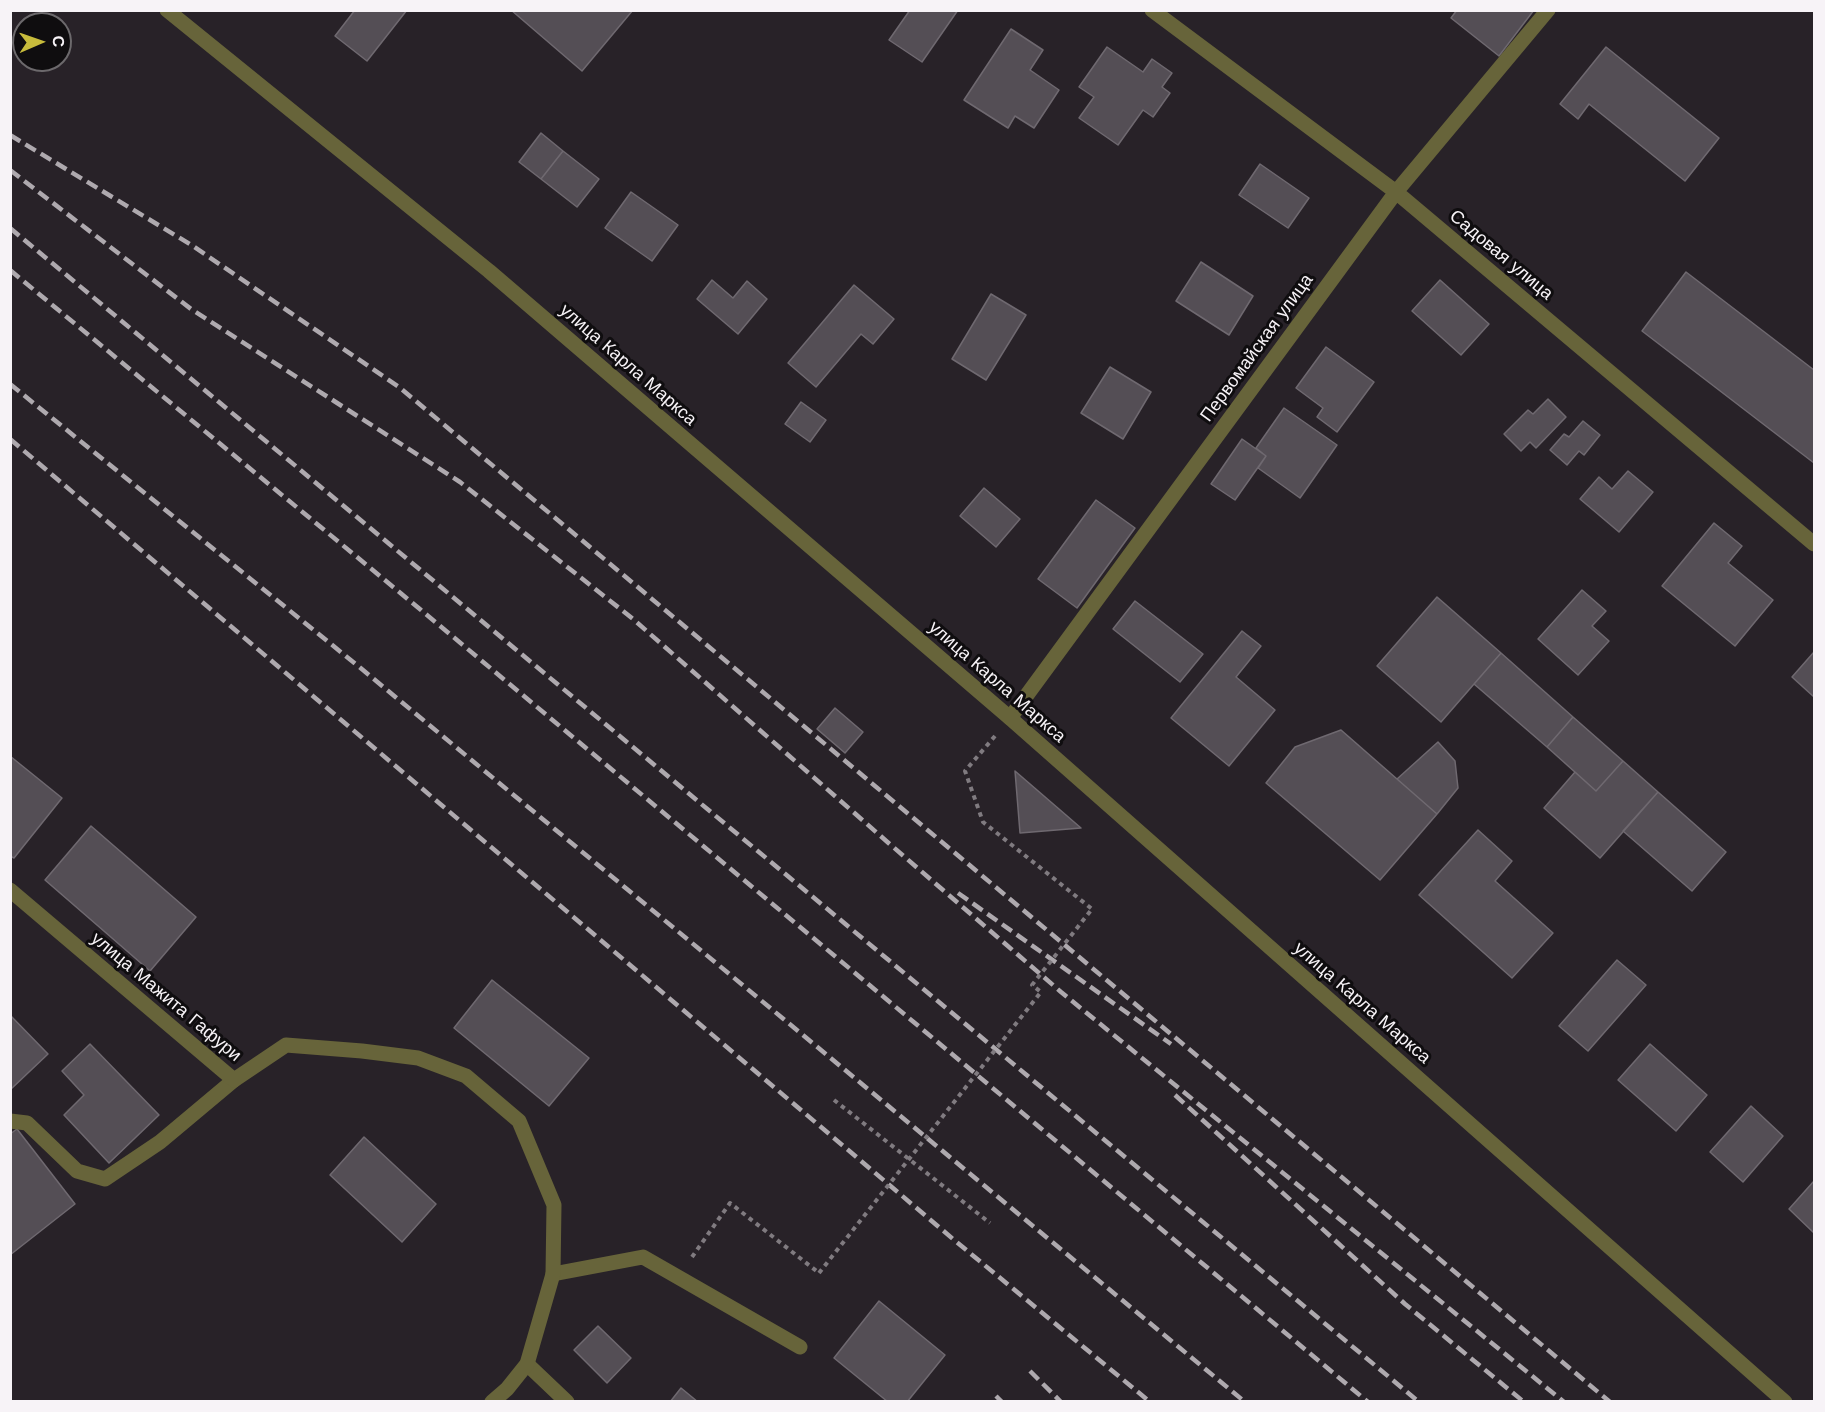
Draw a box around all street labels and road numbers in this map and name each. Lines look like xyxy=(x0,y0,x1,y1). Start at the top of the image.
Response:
street label: Садовая улица xyxy=(1445,205,1557,305)
street label: Первомайская улица xyxy=(1196,270,1318,426)
street label: улица Карла Маркса xyxy=(555,300,701,430)
street label: улица Карла Маркса xyxy=(924,617,1070,747)
street label: улица Мажита Гафури xyxy=(87,928,245,1066)
street label: улица Карла Маркса xyxy=(1289,938,1435,1068)

